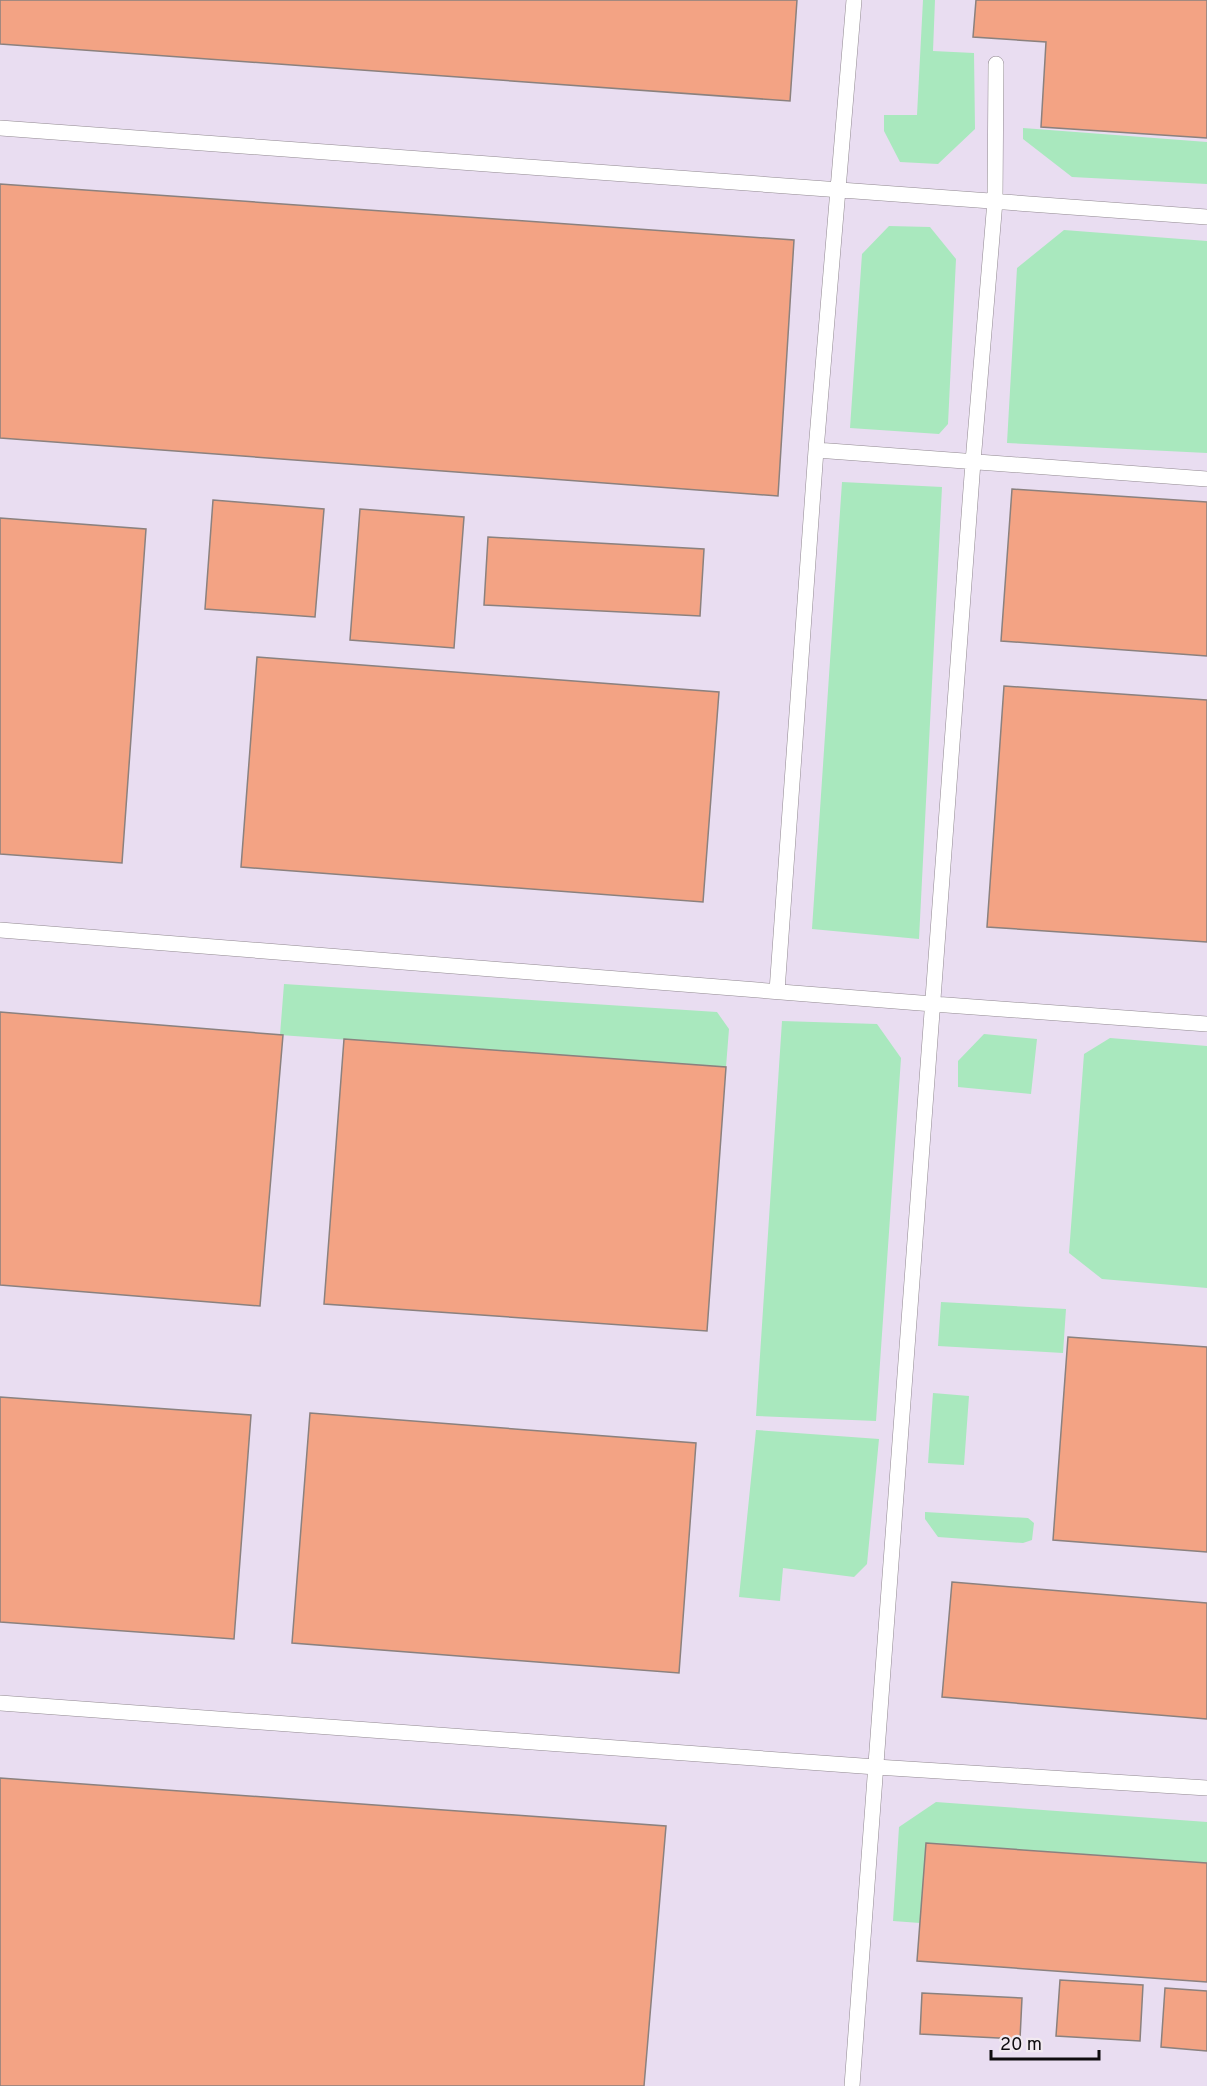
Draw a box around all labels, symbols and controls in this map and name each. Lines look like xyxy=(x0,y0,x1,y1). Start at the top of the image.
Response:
scale bar xyxy=(991,2023,1099,2061)
text: 20 m xyxy=(1000,2034,1042,2057)

